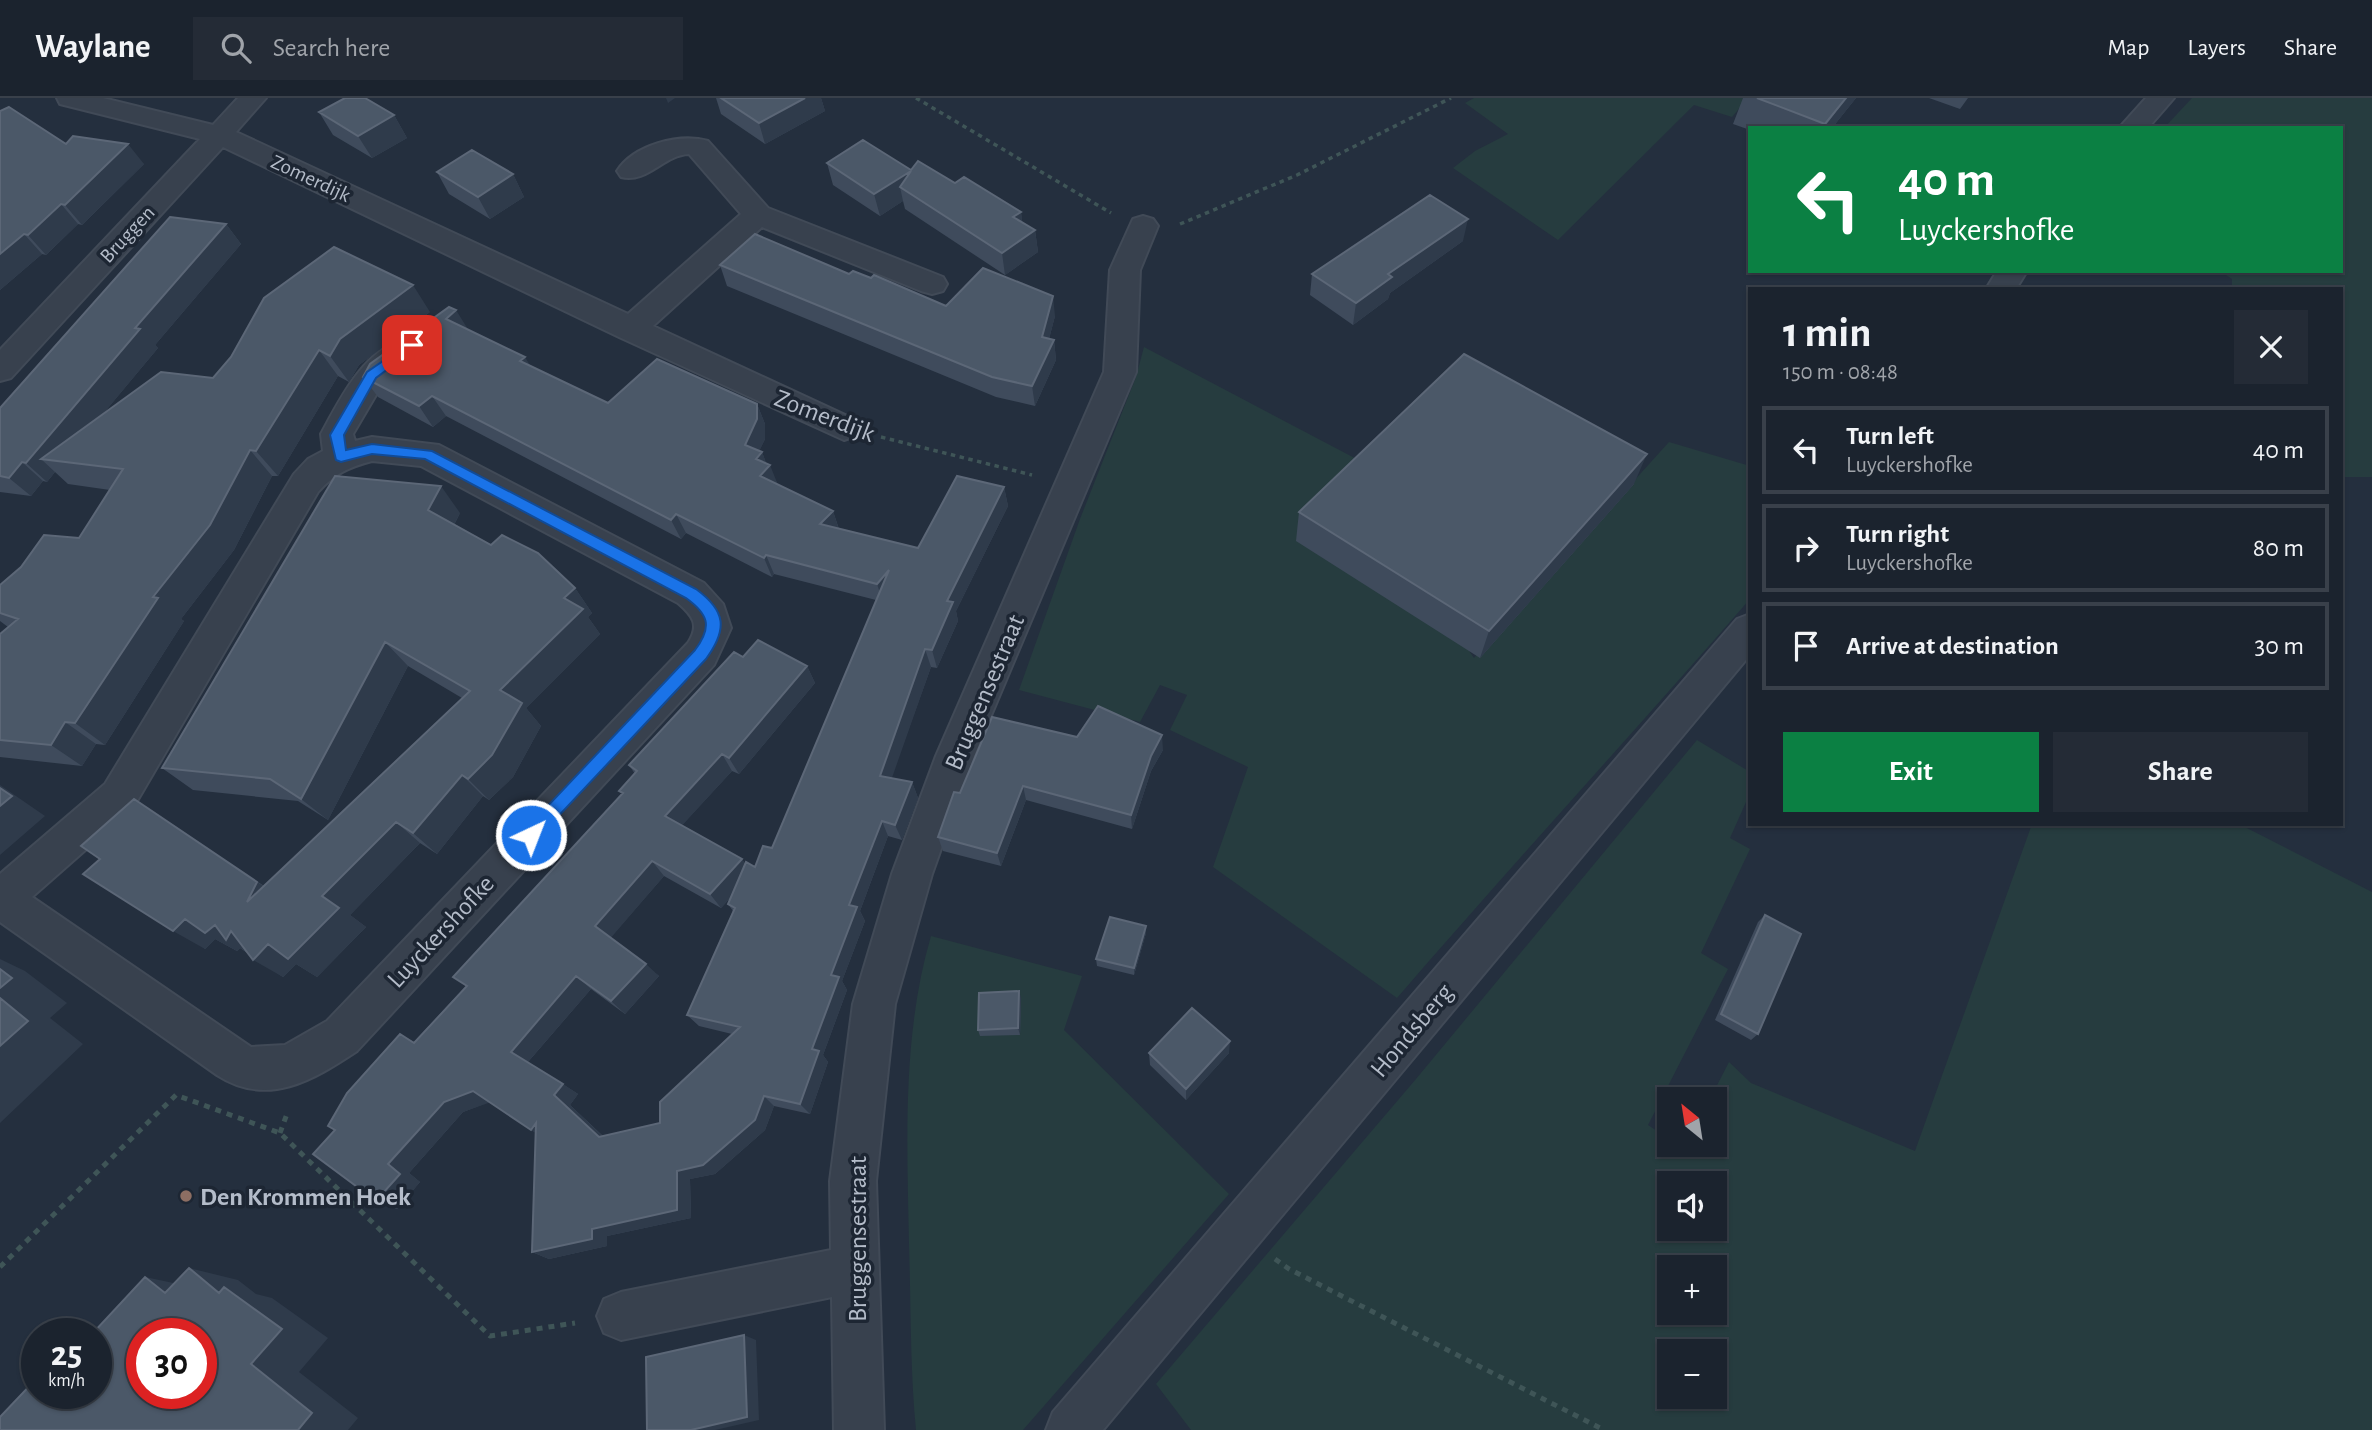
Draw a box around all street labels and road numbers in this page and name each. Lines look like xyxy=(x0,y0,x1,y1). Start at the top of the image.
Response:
street label: Zomerdijk xyxy=(268,151,354,206)
street label: Bruggen xyxy=(96,202,159,267)
street label: Zomerdijk xyxy=(771,385,879,447)
street label: Bruggensestraat xyxy=(941,611,1029,774)
street label: Luyckershofke xyxy=(382,870,499,993)
street label: Hondsberg xyxy=(1366,979,1458,1082)
street label: Bruggensestraat xyxy=(845,1156,871,1322)

